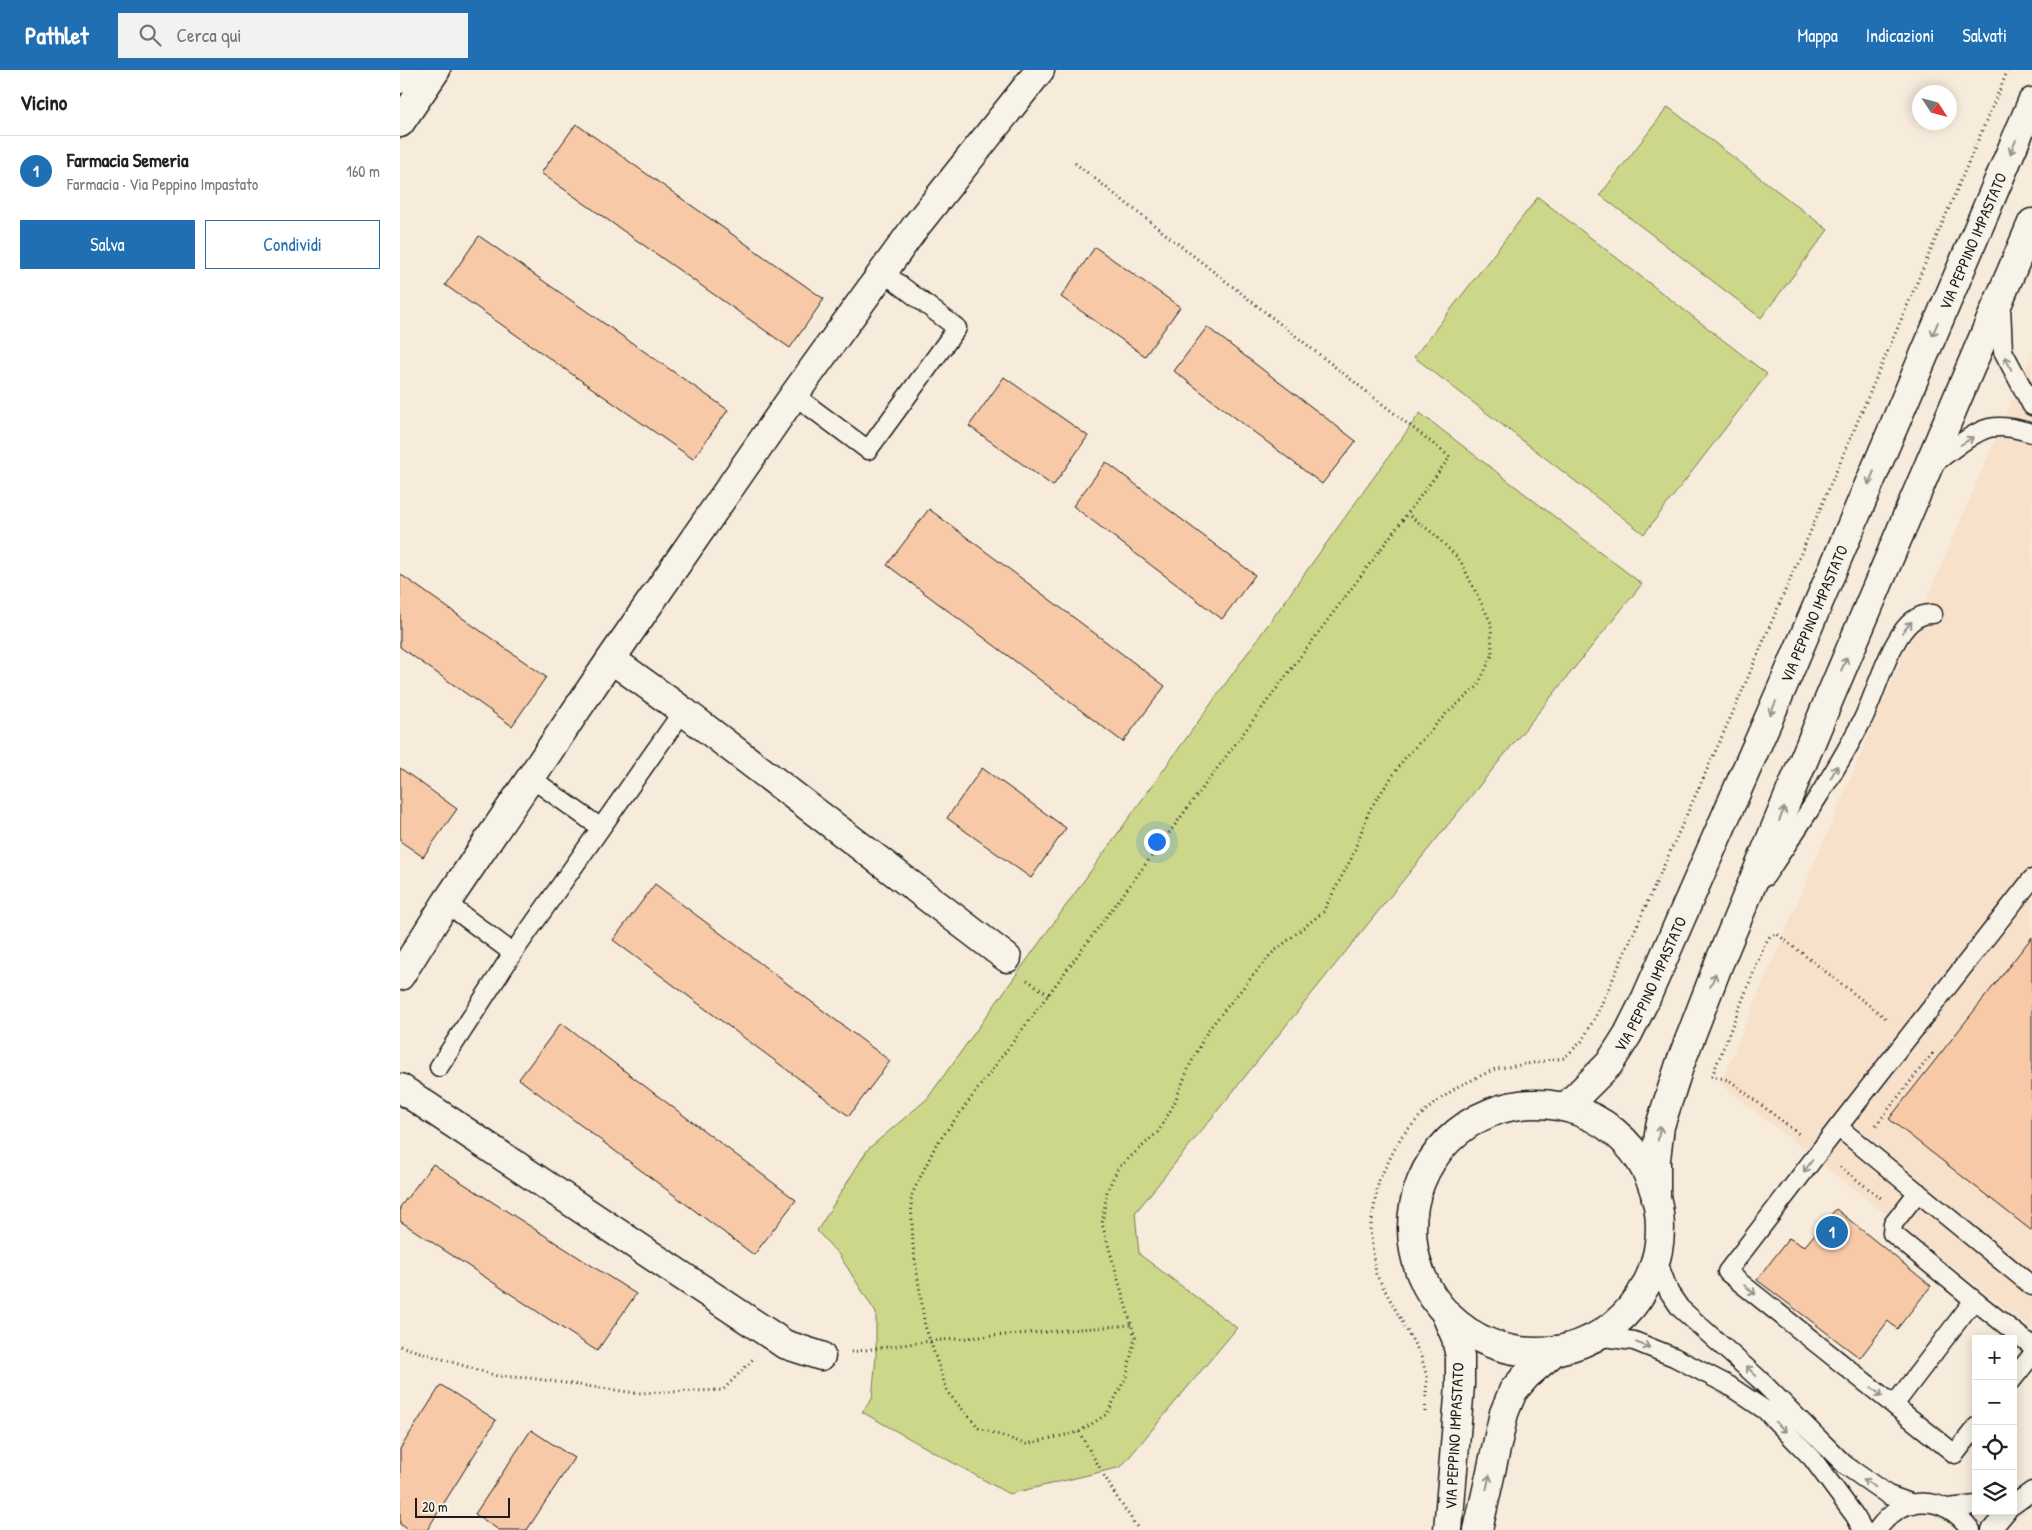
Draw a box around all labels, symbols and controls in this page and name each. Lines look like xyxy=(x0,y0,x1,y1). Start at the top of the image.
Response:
search box xyxy=(118,13,468,58)
text: Pathlet xyxy=(25,19,88,51)
icon: search xyxy=(136,21,164,49)
text: Cerca qui xyxy=(176,22,242,48)
text: Mappa xyxy=(1798,23,1838,48)
text: Indicazioni xyxy=(1866,23,1934,48)
text: Salvati xyxy=(1962,23,2007,48)
north arrow xyxy=(1912,85,1957,130)
text: Vicino xyxy=(20,88,67,117)
one-way arrow xyxy=(2007,139,2017,154)
text: Farmacia Semeria xyxy=(67,147,189,173)
text: 1 xyxy=(33,160,39,182)
text: 160 m xyxy=(346,160,380,182)
street label: VIA PEPPINO IMPASTATO xyxy=(1934,169,2012,313)
text: Farmacia · Via Peppino Impastato xyxy=(67,173,258,195)
button: Salva xyxy=(20,220,195,269)
button: Condividi xyxy=(205,220,380,269)
one-way arrow xyxy=(1930,321,1940,336)
one-way arrow xyxy=(2003,356,2013,371)
one-way arrow xyxy=(1960,435,1974,446)
one-way arrow xyxy=(1866,470,1876,485)
street label: VIA PEPPINO IMPASTATO xyxy=(1775,542,1853,686)
one-way arrow xyxy=(1901,621,1912,634)
one-way arrow xyxy=(1840,657,1850,672)
one-way arrow xyxy=(1768,700,1778,715)
one-way arrow xyxy=(1830,765,1839,780)
one-way arrow xyxy=(1777,807,1787,822)
your location xyxy=(1144,829,1170,855)
street label: VIA PEPPINO IMPASTATO xyxy=(1609,913,1691,1056)
one-way arrow xyxy=(1709,973,1718,988)
one-way arrow xyxy=(1655,1126,1665,1142)
one-way arrow xyxy=(1803,1159,1813,1173)
pin: 1 xyxy=(1816,1213,1848,1251)
one-way arrow xyxy=(1743,1285,1756,1296)
map controls xyxy=(1972,1335,2017,1515)
button: + xyxy=(1972,1335,2017,1380)
one-way arrow xyxy=(1635,1341,1650,1350)
street label: VIA PEPPINO IMPASTATO xyxy=(1439,1362,1469,1510)
one-way arrow xyxy=(1745,1365,1758,1377)
button: − xyxy=(1972,1380,2017,1425)
one-way arrow xyxy=(1870,1386,1883,1397)
one-way arrow xyxy=(1775,1421,1787,1433)
button: locate xyxy=(1972,1425,2017,1470)
button: layers xyxy=(1972,1470,2017,1515)
one-way arrow xyxy=(1483,1475,1493,1491)
one-way arrow xyxy=(1862,1478,1876,1488)
scale bar xyxy=(415,1495,510,1518)
text: 20 m xyxy=(422,1497,448,1516)

